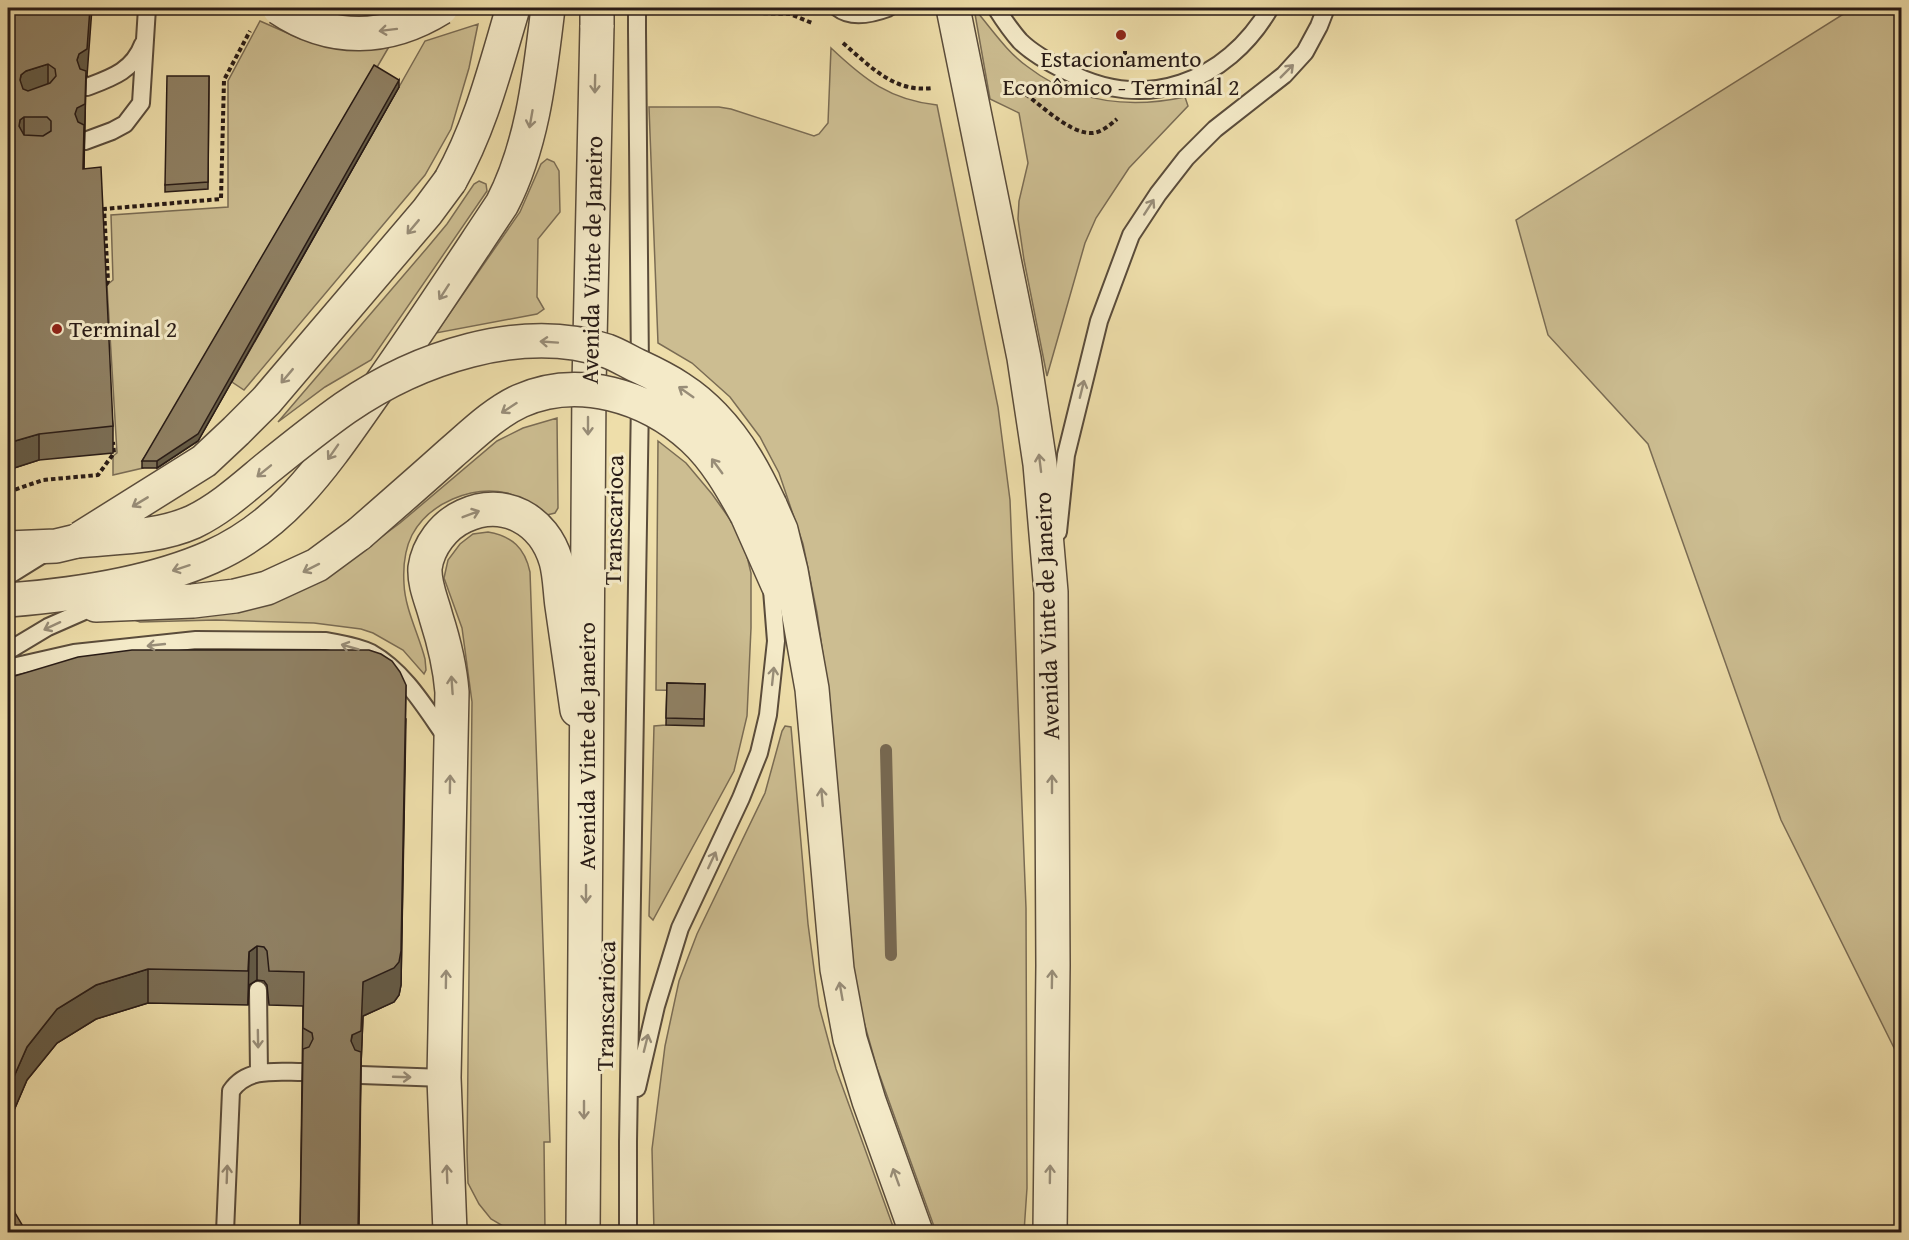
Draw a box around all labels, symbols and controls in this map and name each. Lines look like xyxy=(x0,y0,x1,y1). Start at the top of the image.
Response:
one-way arrow xyxy=(379,25,399,36)
marker: Estacionamento Econômico - Terminal 2 xyxy=(1114,28,1128,42)
place label: Estacionamento Econômico - Terminal 2 xyxy=(1002,41,1240,104)
one-way arrow xyxy=(1279,64,1294,79)
one-way arrow xyxy=(590,73,601,93)
one-way arrow xyxy=(525,109,536,129)
street label: Avenida Vinte de Janeiro xyxy=(572,136,611,384)
one-way arrow xyxy=(1143,200,1155,216)
one-way arrow xyxy=(407,219,420,235)
one-way arrow xyxy=(438,283,450,299)
place label: Terminal 2 xyxy=(69,311,177,346)
marker: Terminal 2 xyxy=(50,322,64,336)
one-way arrow xyxy=(540,336,560,347)
one-way arrow xyxy=(281,368,294,384)
one-way arrow xyxy=(1077,380,1089,399)
one-way arrow xyxy=(678,386,694,398)
one-way arrow xyxy=(500,402,517,415)
one-way arrow xyxy=(583,415,594,435)
one-way arrow xyxy=(327,443,339,459)
street label: Transcarioca xyxy=(595,454,632,585)
one-way arrow xyxy=(1034,454,1045,474)
one-way arrow xyxy=(710,458,723,474)
one-way arrow xyxy=(257,464,272,478)
street label: Avenida Vinte de Janeiro xyxy=(1025,491,1068,741)
one-way arrow xyxy=(132,496,149,508)
one-way arrow xyxy=(461,507,480,518)
one-way arrow xyxy=(302,562,320,574)
one-way arrow xyxy=(172,563,191,574)
one-way arrow xyxy=(43,621,61,633)
street label: Avenida Vinte de Janeiro xyxy=(569,622,604,870)
one-way arrow xyxy=(147,639,167,650)
one-way arrow xyxy=(341,641,360,652)
one-way arrow xyxy=(767,667,778,687)
one-way arrow xyxy=(446,675,457,695)
one-way arrow xyxy=(444,775,455,795)
one-way arrow xyxy=(1046,775,1058,795)
one-way arrow xyxy=(816,787,827,807)
one-way arrow xyxy=(707,852,719,870)
one-way arrow xyxy=(580,883,592,903)
street label: Transcarioca xyxy=(587,940,624,1071)
one-way arrow xyxy=(440,970,452,990)
one-way arrow xyxy=(1047,970,1058,990)
one-way arrow xyxy=(835,981,846,1001)
one-way arrow xyxy=(253,1028,264,1048)
one-way arrow xyxy=(641,1034,653,1053)
one-way arrow xyxy=(392,1071,412,1082)
one-way arrow xyxy=(578,1099,590,1119)
one-way arrow xyxy=(221,1165,232,1185)
one-way arrow xyxy=(442,1165,453,1185)
one-way arrow xyxy=(1045,1165,1056,1185)
one-way arrow xyxy=(890,1168,901,1187)

